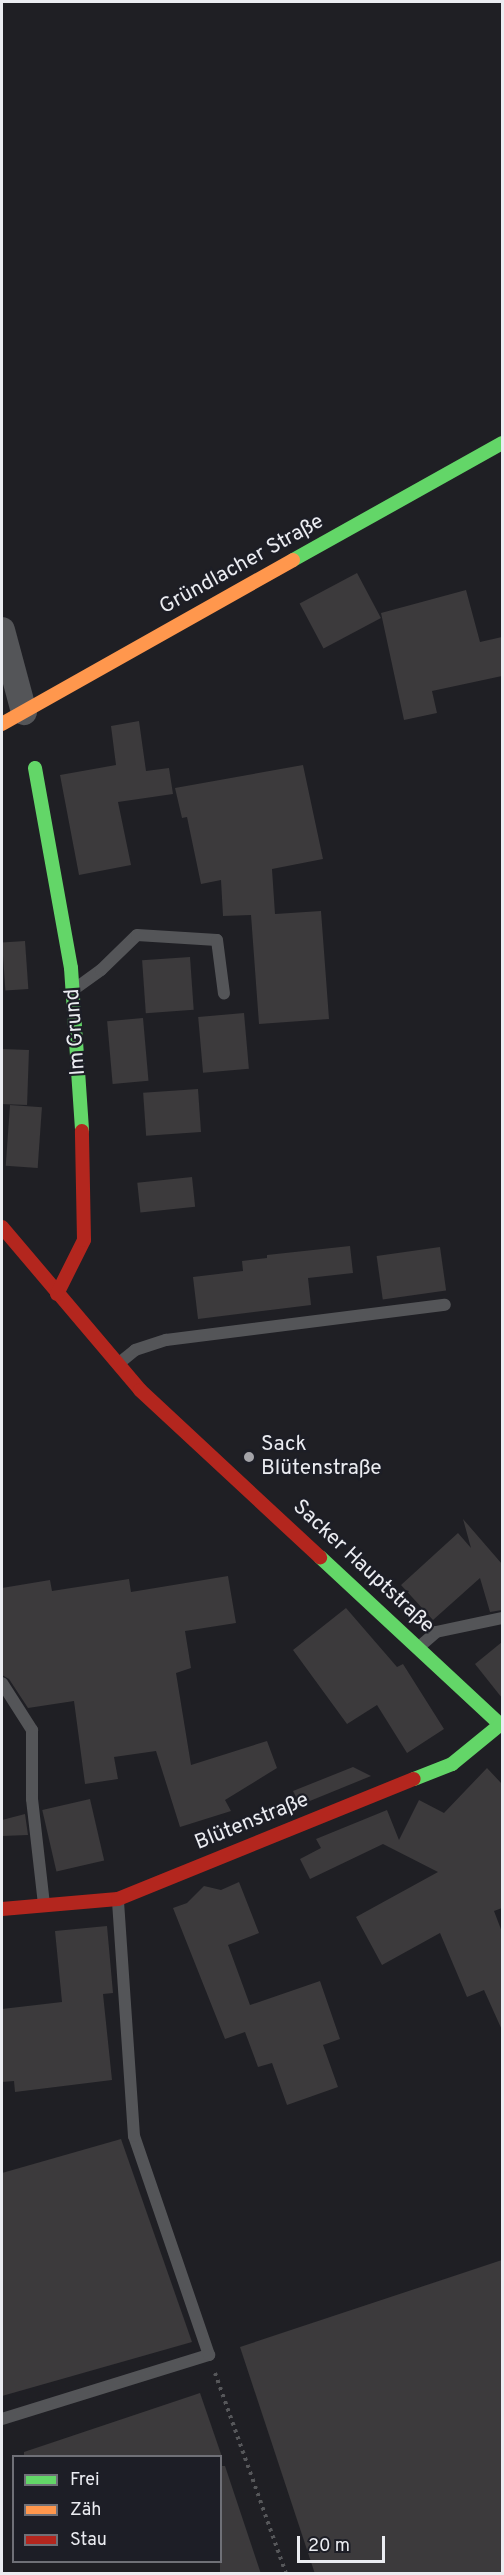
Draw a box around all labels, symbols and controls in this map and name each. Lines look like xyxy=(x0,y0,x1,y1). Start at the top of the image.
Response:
street label: Gründlacher Straße xyxy=(156,509,328,621)
street label: Im Grund xyxy=(60,988,92,1076)
place label: Sack Blütenstraße xyxy=(261,1432,382,1482)
marker: Sack Blütenstraße xyxy=(242,1450,256,1464)
street label: Sacker Hauptstraße xyxy=(287,1495,439,1639)
street label: Blütenstraße xyxy=(191,1788,313,1856)
legend xyxy=(12,2455,222,2563)
text: Frei xyxy=(70,2469,100,2492)
text: Zäh xyxy=(70,2499,101,2522)
scale bar xyxy=(300,2524,388,2562)
text: Stau xyxy=(70,2529,107,2552)
text: 20 m xyxy=(308,2535,350,2558)

